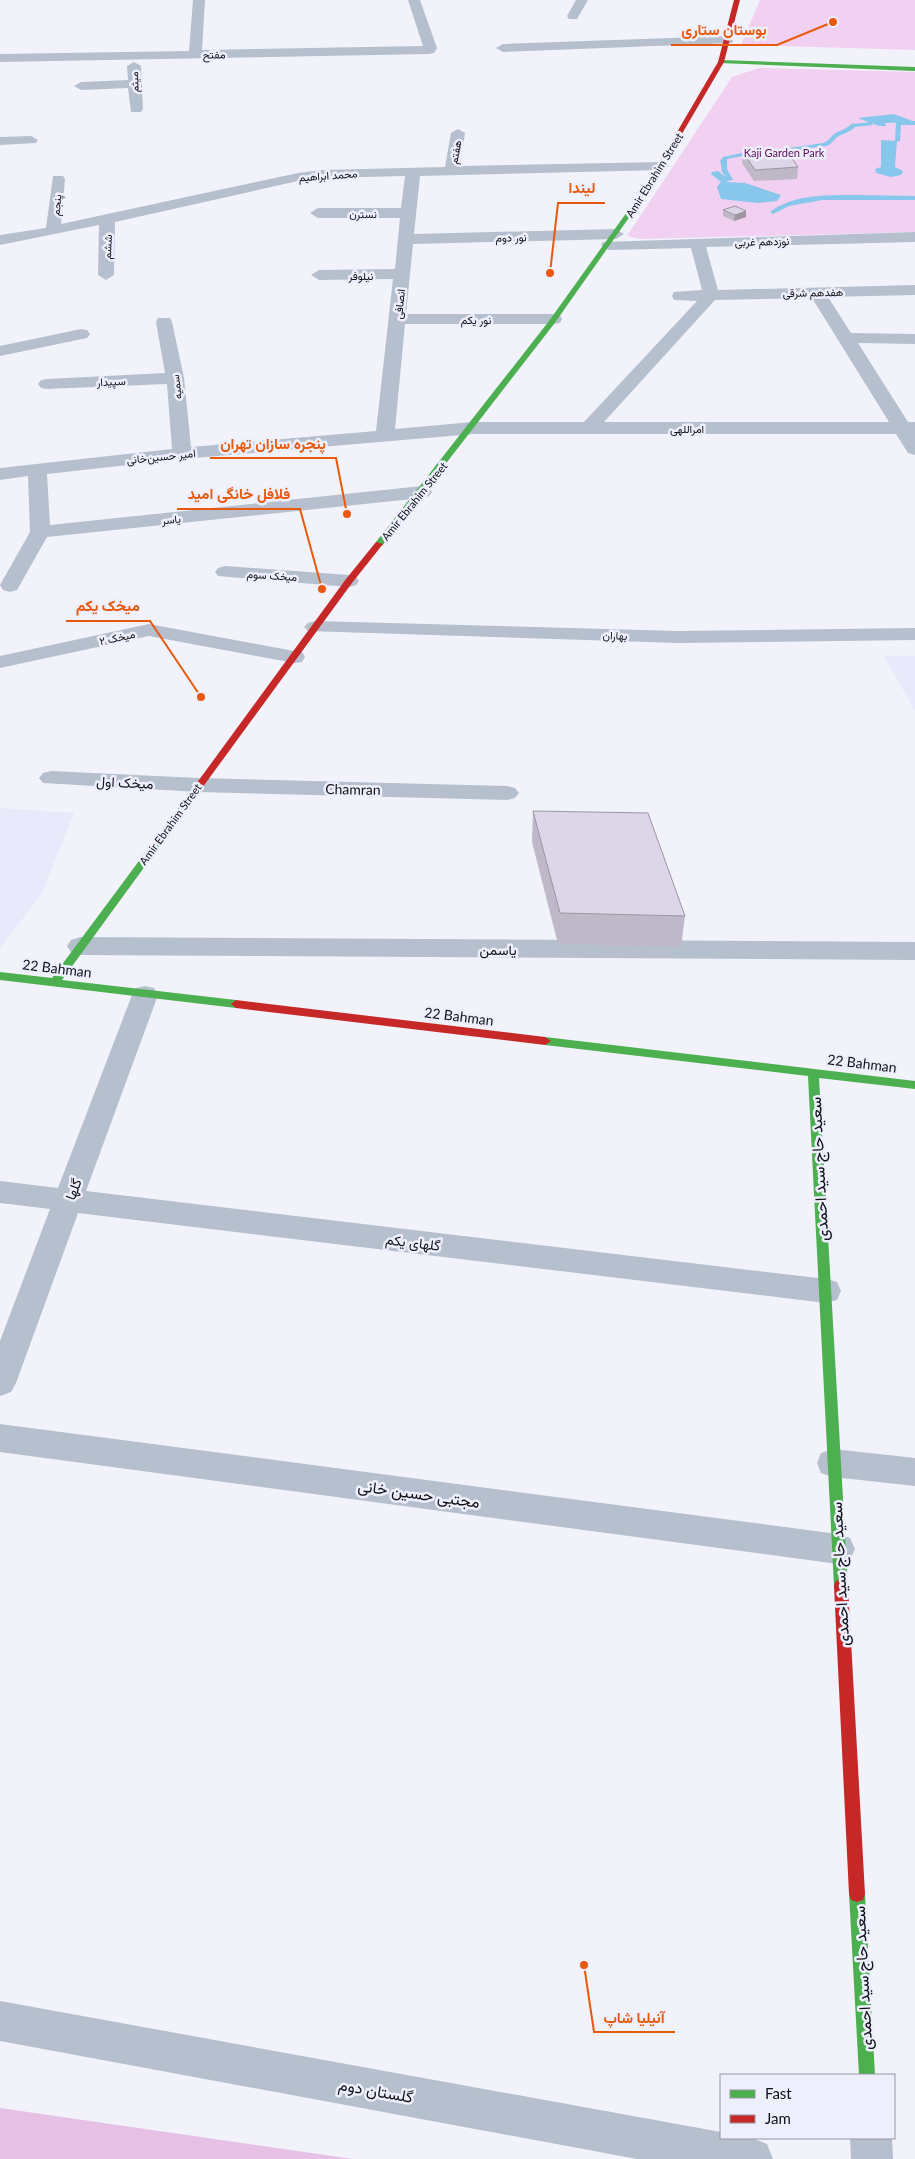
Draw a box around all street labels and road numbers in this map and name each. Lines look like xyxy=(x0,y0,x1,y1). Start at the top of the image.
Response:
street label: مفتح xyxy=(202,47,226,63)
street label: میثم xyxy=(127,71,143,93)
street label: Amir Ebrahim Street xyxy=(623,130,685,220)
street label: هفتم xyxy=(447,139,466,165)
street label: محمد ابراهیم xyxy=(298,166,358,186)
street label: پنجم xyxy=(49,194,65,217)
street label: نسترن xyxy=(349,207,377,221)
street label: نور دوم xyxy=(495,230,527,246)
street label: ششم xyxy=(100,234,116,260)
street label: نوزدهم غربی xyxy=(735,234,790,250)
street label: نیلوفر xyxy=(348,269,373,283)
street label: هفدهم شرقی xyxy=(783,285,844,301)
street label: انصافی xyxy=(391,288,408,320)
street label: نور یکم xyxy=(461,313,491,328)
street label: سپیدار xyxy=(95,374,126,390)
street label: سمیه xyxy=(168,374,185,400)
street label: امراللهی xyxy=(670,422,704,436)
street label: امیر حسین‌خانی xyxy=(126,446,196,467)
street label: Amir Ebrahim Street xyxy=(378,459,450,543)
street label: یاسر xyxy=(160,512,181,528)
street label: میخک سوم xyxy=(246,567,298,585)
street label: میخک ۲ xyxy=(98,627,136,648)
street label: بهاران xyxy=(602,628,628,643)
street label: میخک اول xyxy=(96,772,154,794)
street label: Chamran xyxy=(325,780,381,798)
street label: Amir Ebrahim Street xyxy=(136,781,204,867)
street label: یاسمن xyxy=(479,941,517,959)
street label: 22 Bahman xyxy=(21,955,93,981)
street label: 22 Bahman xyxy=(423,1003,495,1029)
street label: 22 Bahman xyxy=(826,1050,898,1076)
street label: سعید حاج سید احمدی xyxy=(805,1096,834,1242)
street label: گلها xyxy=(61,1176,86,1202)
street label: گلهای یکم xyxy=(384,1230,441,1255)
street label: مجتبی حسین خانی xyxy=(357,1475,481,1513)
street label: سعید حاج سید احمدی xyxy=(826,1501,855,1647)
street label: سعید حاج سید احمدی xyxy=(849,1905,878,2051)
street label: گلستان دوم xyxy=(337,2074,415,2108)

